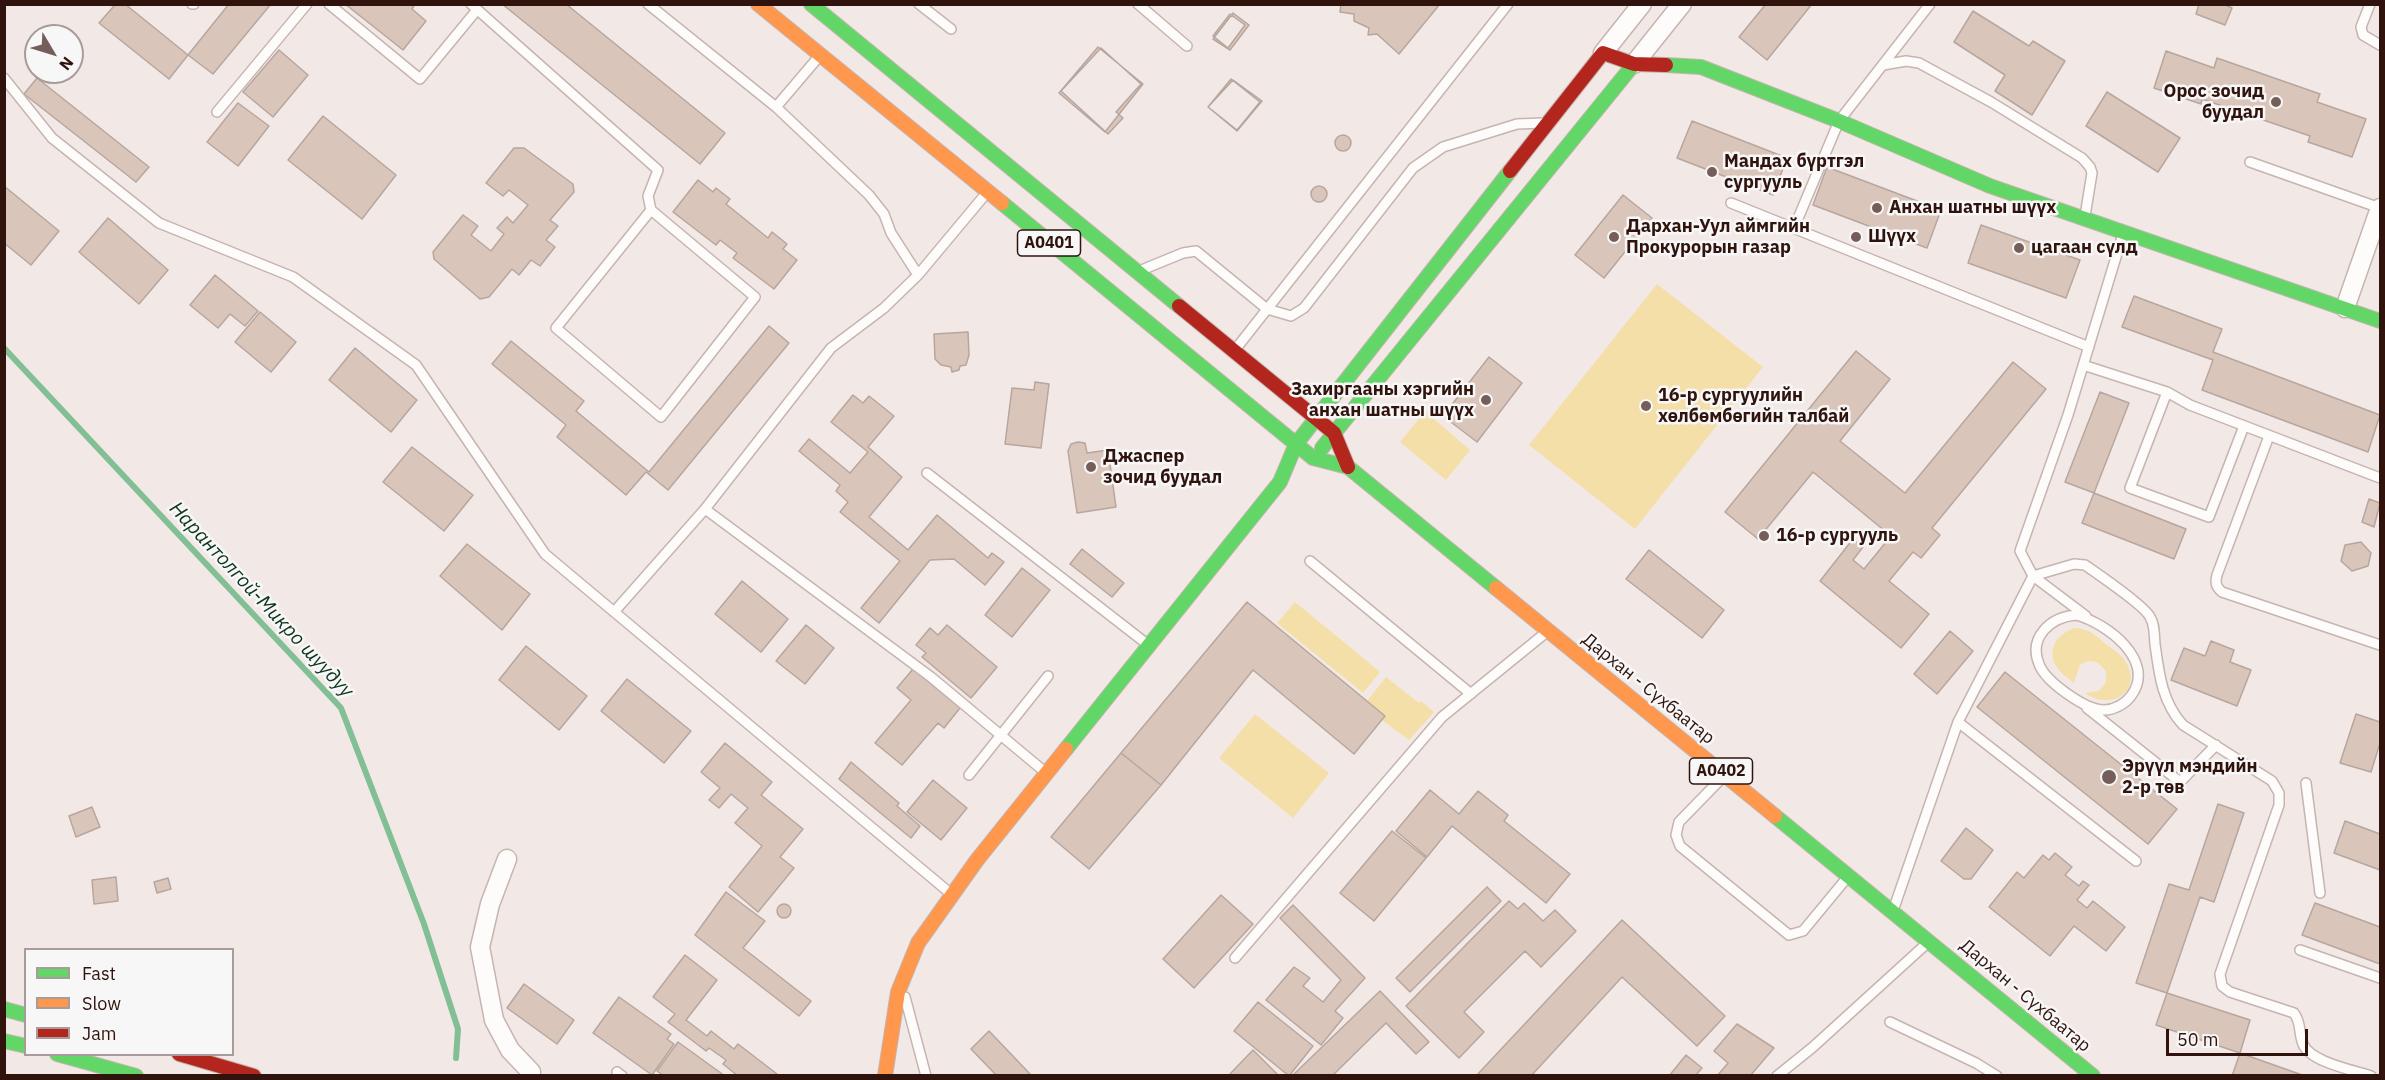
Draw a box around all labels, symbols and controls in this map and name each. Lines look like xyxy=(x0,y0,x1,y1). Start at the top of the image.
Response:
north arrow xyxy=(24,24,84,84)
text: N xyxy=(55,53,78,75)
place label: Орос зочид буудал xyxy=(2164,81,2264,124)
marker: Орос зочид буудал xyxy=(2269,95,2283,109)
place label: Мандах бүртгэл сургууль xyxy=(1724,151,1864,194)
marker: Мандах бүртгэл сургууль xyxy=(1705,165,1719,179)
place label: Анхан шатны шүүх xyxy=(1889,197,2056,219)
marker: Анхан шатны шүүх xyxy=(1870,201,1884,215)
place label: Дархан-Уул аймгийн Прокурорын газар xyxy=(1626,216,1810,258)
place label: Шүүх xyxy=(1868,226,1916,248)
road number: A0401 xyxy=(1018,230,1080,256)
marker: Дархан-Уул аймгийн Прокурорын газар xyxy=(1607,230,1621,244)
marker: Шүүх xyxy=(1849,230,1863,244)
place label: цагаан сүлд xyxy=(2031,237,2138,259)
marker: цагаан сүлд xyxy=(2012,241,2026,255)
place label: Захиргааны хэргийн анхан шатны шүүх xyxy=(1291,379,1474,422)
place label: 16-р сургуулийн хөлбөмбөгийн талбай xyxy=(1658,385,1849,428)
marker: Захиргааны хэргийн анхан шатны шүүх xyxy=(1479,393,1493,407)
marker: 16-р сургуулийн хөлбөмбөгийн талбай xyxy=(1639,399,1653,413)
place label: Джаспер зочид буудал xyxy=(1103,446,1222,488)
marker: Джаспер зочид буудал xyxy=(1084,460,1098,474)
water label: Нарантолгой-Микро шуудуу xyxy=(164,497,358,703)
place label: 16-р сургууль xyxy=(1776,525,1898,547)
marker: 16-р сургууль xyxy=(1757,529,1771,543)
street label: Дархан - Сүхбаатар xyxy=(1577,629,1719,749)
place label: Эрүүл мэндийн 2-р төв xyxy=(2122,756,2257,798)
road number: A0402 xyxy=(1690,758,1752,784)
marker: Эрүүл мэндийн 2-р төв xyxy=(2100,768,2118,786)
street label: Дархан - Сүхбаатар xyxy=(1955,935,2095,1057)
legend xyxy=(24,948,234,1056)
text: Fast xyxy=(82,962,116,985)
text: Slow xyxy=(82,992,121,1015)
scale bar xyxy=(2169,1017,2312,1055)
text: Jam xyxy=(82,1022,117,1045)
text: 50 m xyxy=(2177,1028,2219,1051)

